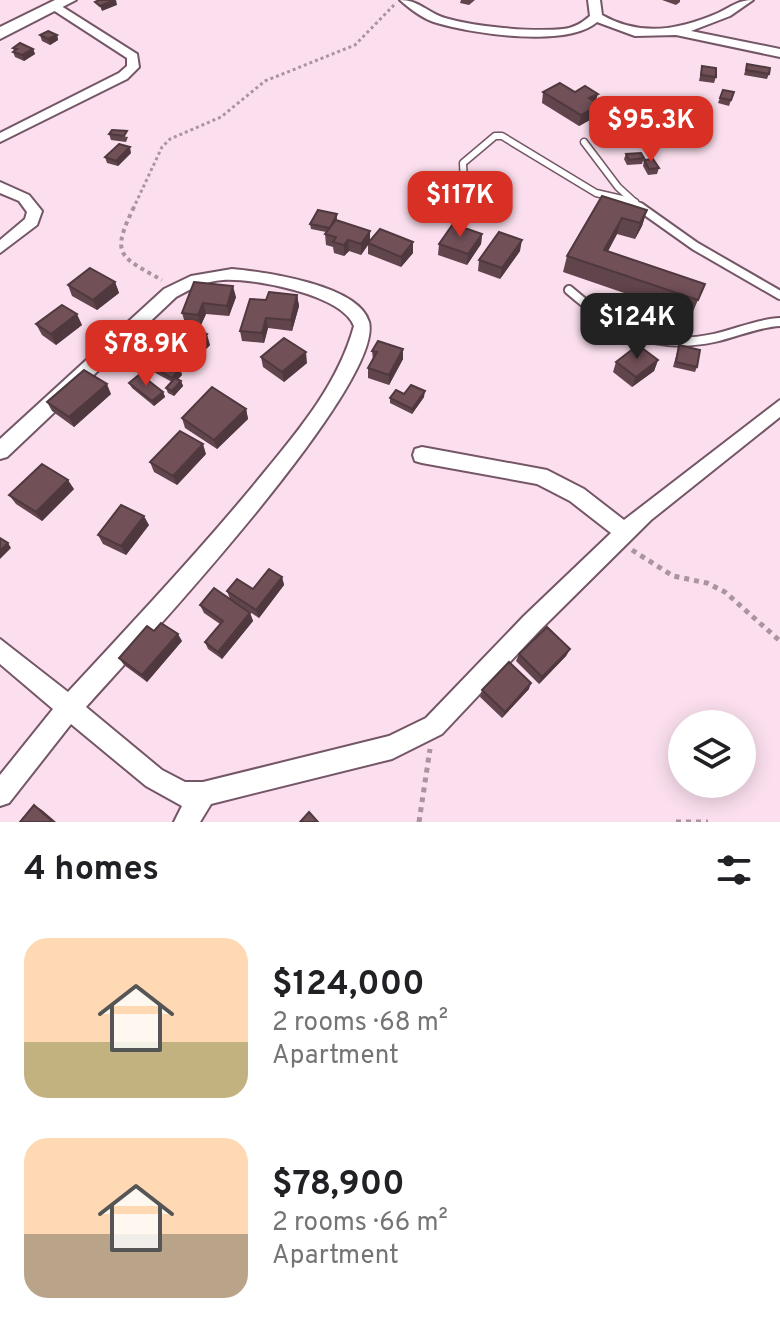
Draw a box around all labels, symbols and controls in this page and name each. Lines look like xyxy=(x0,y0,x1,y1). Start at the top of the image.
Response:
pin: $95.3K xyxy=(586,96,716,164)
text: $95.3K xyxy=(607,105,695,138)
pin: $117K xyxy=(404,171,516,239)
text: $117K xyxy=(426,180,494,213)
pin: $124K xyxy=(581,293,693,361)
text: $124K xyxy=(598,302,676,335)
pin: $78.9K xyxy=(81,320,211,388)
text: $78.9K xyxy=(103,329,189,362)
map controls xyxy=(668,710,756,798)
button: layers xyxy=(668,710,756,798)
icon: filters xyxy=(712,848,756,892)
text: 4 homes xyxy=(24,849,159,892)
text: $124,000 xyxy=(272,964,425,1007)
icon: home xyxy=(88,970,184,1066)
text: 2 rooms · 68 m² xyxy=(272,1007,448,1040)
text: Apartment xyxy=(272,1040,399,1073)
text: $78,900 xyxy=(272,1164,405,1207)
icon: home xyxy=(88,1170,184,1266)
text: 2 rooms · 66 m² xyxy=(272,1207,448,1240)
text: Apartment xyxy=(272,1240,399,1273)

